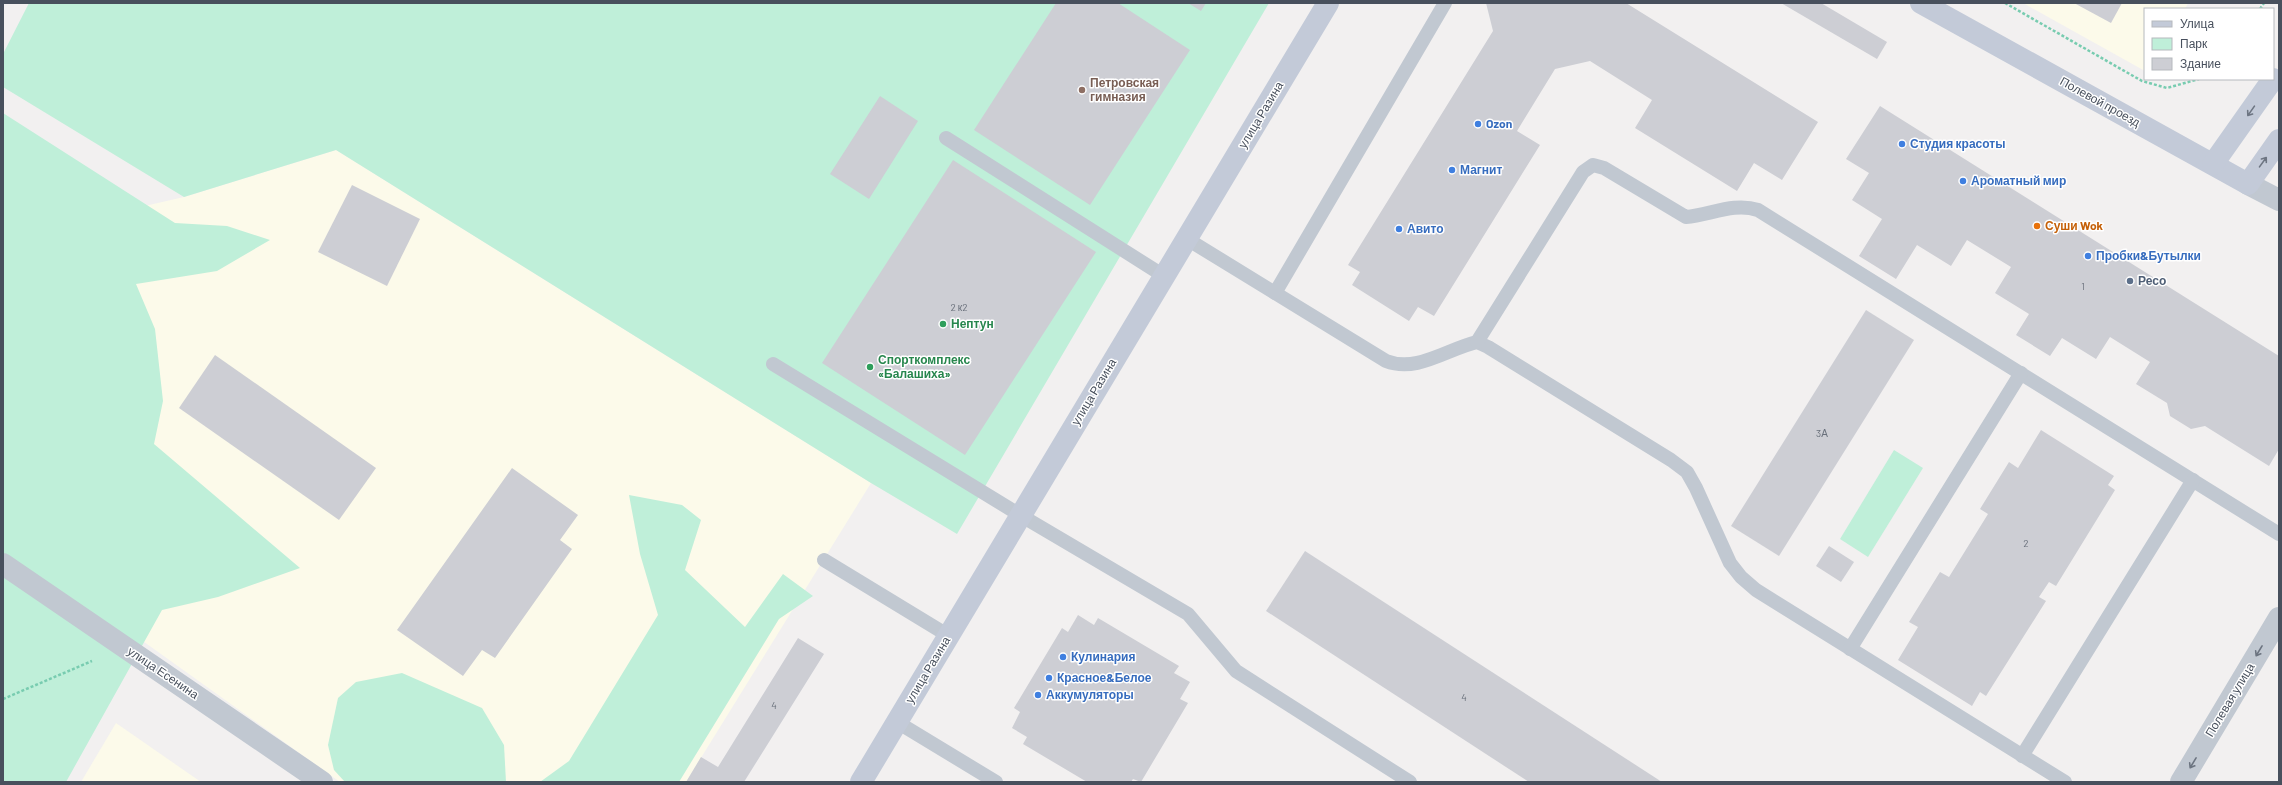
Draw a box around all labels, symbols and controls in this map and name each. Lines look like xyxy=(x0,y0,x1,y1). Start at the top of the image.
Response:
legend xyxy=(2144,8,2274,80)
text: Улица xyxy=(2180,16,2214,31)
text: Парк xyxy=(2180,36,2208,51)
text: Здание xyxy=(2180,56,2221,71)
street label: Полевой проезд xyxy=(2058,73,2143,130)
place label: Петровская гимназия xyxy=(1090,75,1159,103)
street label: улица Разина xyxy=(1235,78,1286,151)
marker: Петровская гимназия xyxy=(1077,85,1087,95)
one-way arrow xyxy=(2246,105,2255,116)
place label: Ozon xyxy=(1486,116,1512,130)
marker: Ozon xyxy=(1473,119,1483,129)
place label: Студия красоты xyxy=(1910,136,2005,151)
marker: Студия красоты xyxy=(1897,139,1907,149)
one-way arrow xyxy=(2259,157,2267,168)
place label: Магнит xyxy=(1460,162,1502,176)
marker: Магнит xyxy=(1447,165,1457,175)
place label: Ароматный мир xyxy=(1971,173,2066,188)
marker: Ароматный мир xyxy=(1958,176,1968,186)
place label: Суши Wok xyxy=(2045,218,2104,233)
place label: Авито xyxy=(1407,221,1443,235)
marker: Суши Wok xyxy=(2032,221,2042,231)
marker: Авито xyxy=(1394,224,1404,234)
place label: Пробки&Бутылки xyxy=(2096,248,2201,263)
marker: Пробки&Бутылки xyxy=(2083,251,2093,261)
place label: Ресо xyxy=(2138,273,2166,287)
marker: Ресо xyxy=(2125,276,2135,286)
house number: 1 xyxy=(2081,280,2085,292)
house number: 2 к2 xyxy=(950,301,968,313)
place label: Нептун xyxy=(951,316,994,331)
marker: Нептун xyxy=(938,319,948,329)
place label: Спорткомплекс «Балашиха» xyxy=(878,352,970,380)
street label: улица Разина xyxy=(1068,355,1119,428)
marker: Спорткомплекс «Балашиха» xyxy=(865,362,875,372)
house number: 3А xyxy=(1816,427,1828,439)
house number: 2 xyxy=(2023,537,2029,549)
street label: улица Разина xyxy=(902,633,953,706)
street label: улица Есенина xyxy=(125,643,202,702)
one-way arrow xyxy=(2255,645,2263,656)
place label: Кулинария xyxy=(1071,649,1135,664)
marker: Кулинария xyxy=(1058,652,1068,662)
street label: Полевая улица xyxy=(2202,660,2258,739)
place label: Красное&Белое xyxy=(1057,670,1152,685)
marker: Красное&Белое xyxy=(1044,673,1054,683)
place label: Аккумуляторы xyxy=(1046,687,1134,702)
marker: Аккумуляторы xyxy=(1033,690,1043,700)
house number: 4 xyxy=(1461,691,1467,703)
house number: 4 xyxy=(771,699,777,711)
one-way arrow xyxy=(2188,757,2196,769)

